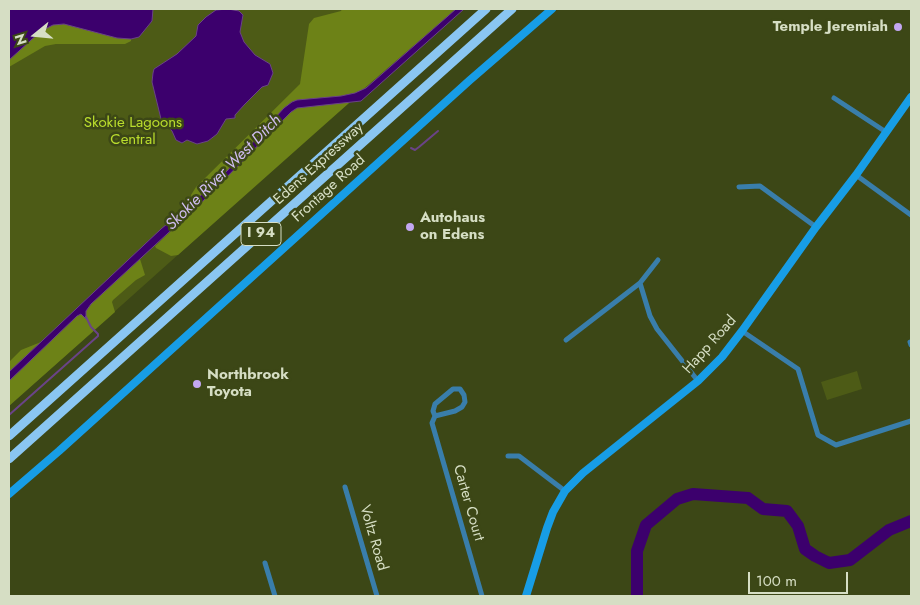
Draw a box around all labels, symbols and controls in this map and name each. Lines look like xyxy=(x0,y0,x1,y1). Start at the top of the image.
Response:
north arrow xyxy=(10,10,60,60)
place label: Temple Jeremiah xyxy=(773,18,888,36)
marker: Temple Jeremiah xyxy=(892,21,904,33)
text: N xyxy=(9,31,32,48)
water label: Skokie River West Ditch xyxy=(162,111,286,235)
park label: Skokie Lagoons Central xyxy=(84,114,182,149)
street label: Edens Expressway xyxy=(270,119,368,209)
street label: Frontage Road xyxy=(289,151,369,227)
place label: Autohaus on Edens xyxy=(420,209,485,244)
marker: Autohaus on Edens xyxy=(404,221,416,233)
road number: I 94 xyxy=(241,222,281,245)
street label: Happ Road xyxy=(679,312,741,378)
place label: Northbrook Toyota xyxy=(207,366,289,401)
marker: Northbrook Toyota xyxy=(191,378,203,390)
street label: Carter Court xyxy=(449,463,487,543)
street label: Voltz Road xyxy=(355,503,391,573)
scale bar xyxy=(750,562,850,594)
text: 100 m xyxy=(756,570,797,592)

